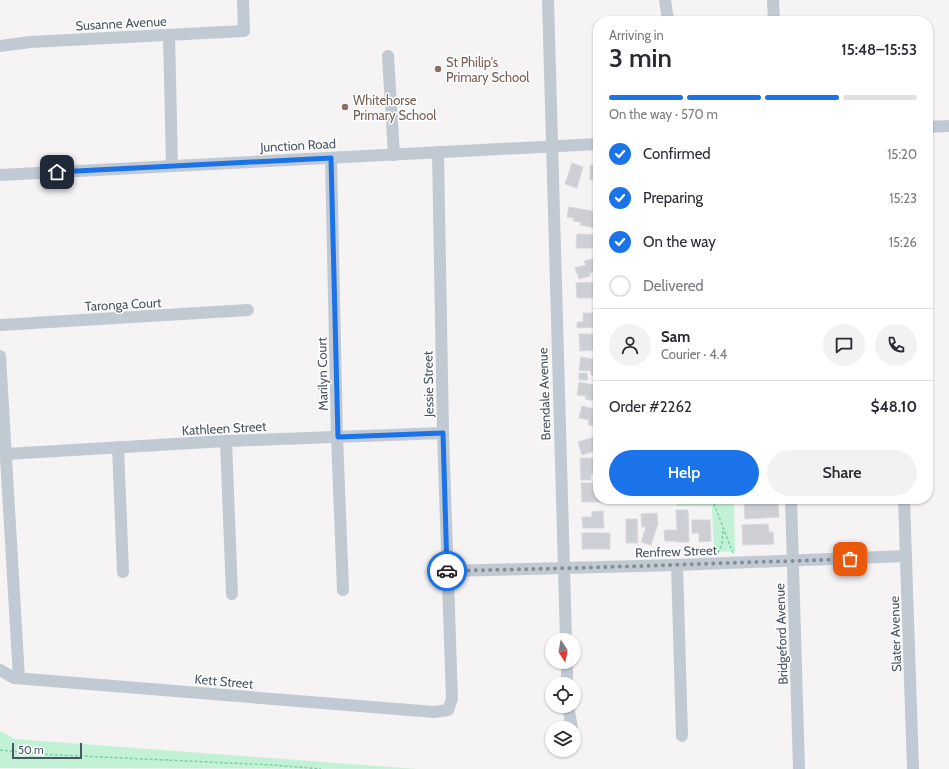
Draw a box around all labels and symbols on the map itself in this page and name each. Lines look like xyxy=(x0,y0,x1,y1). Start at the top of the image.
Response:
street label: Susanne Avenue xyxy=(75,13,167,33)
place label: St Philip's Primary School xyxy=(446,54,529,85)
marker: St Philip's Primary School xyxy=(433,64,443,74)
place label: Whitehorse Primary School xyxy=(353,92,436,123)
marker: Whitehorse Primary School xyxy=(340,102,350,112)
street label: Junction Road xyxy=(259,135,336,155)
pin xyxy=(40,155,74,189)
street label: Taronga Court xyxy=(84,294,162,314)
street label: Marilyn Court xyxy=(313,336,331,411)
street label: Brendale Avenue xyxy=(534,347,554,441)
street label: Jessie Street xyxy=(419,350,437,418)
street label: Kathleen Street xyxy=(181,418,267,438)
street label: Renfrew Street xyxy=(635,542,718,560)
pin xyxy=(833,542,867,576)
courier xyxy=(427,551,467,591)
street label: Bridgeford Avenue xyxy=(771,583,791,685)
street label: Slater Avenue xyxy=(886,595,904,672)
north arrow xyxy=(545,633,581,669)
street label: Kett Street xyxy=(194,670,255,692)
scale bar xyxy=(12,741,82,760)

